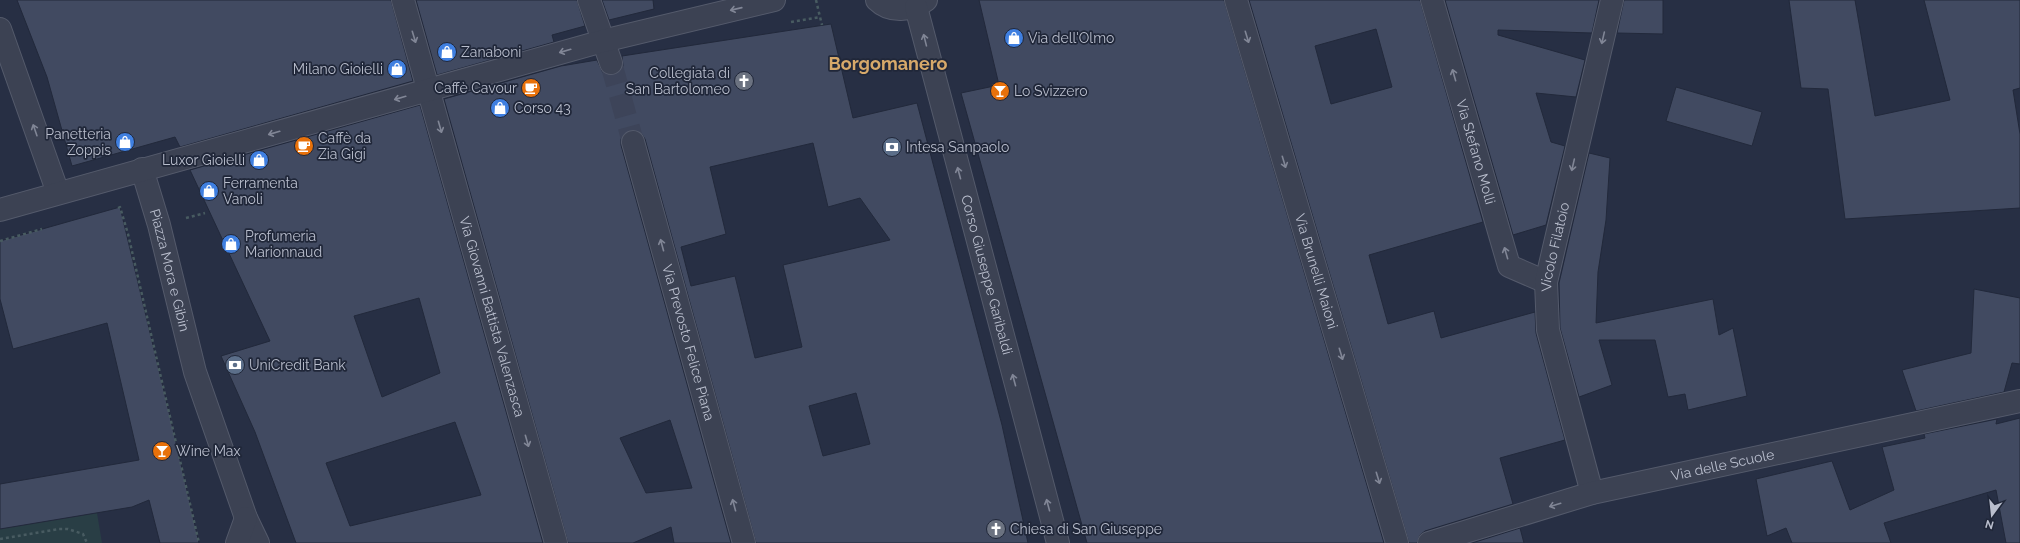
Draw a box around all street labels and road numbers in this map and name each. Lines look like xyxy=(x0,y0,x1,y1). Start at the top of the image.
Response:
street label: Via Stefano Molli xyxy=(1453,97,1499,206)
street label: Corso Giuseppe Garibaldi xyxy=(958,193,1016,356)
street label: Vicolo Filatoio xyxy=(1538,201,1572,292)
street label: Piazza Mora e Gibin xyxy=(147,207,193,333)
street label: Via Brunelli Maioni xyxy=(1292,212,1341,331)
street label: Via Giovanni Battista Valenzasca xyxy=(456,215,528,419)
street label: Via Prevosto Felice Piana xyxy=(659,262,718,422)
street label: Via delle Scuole xyxy=(1669,446,1776,484)

